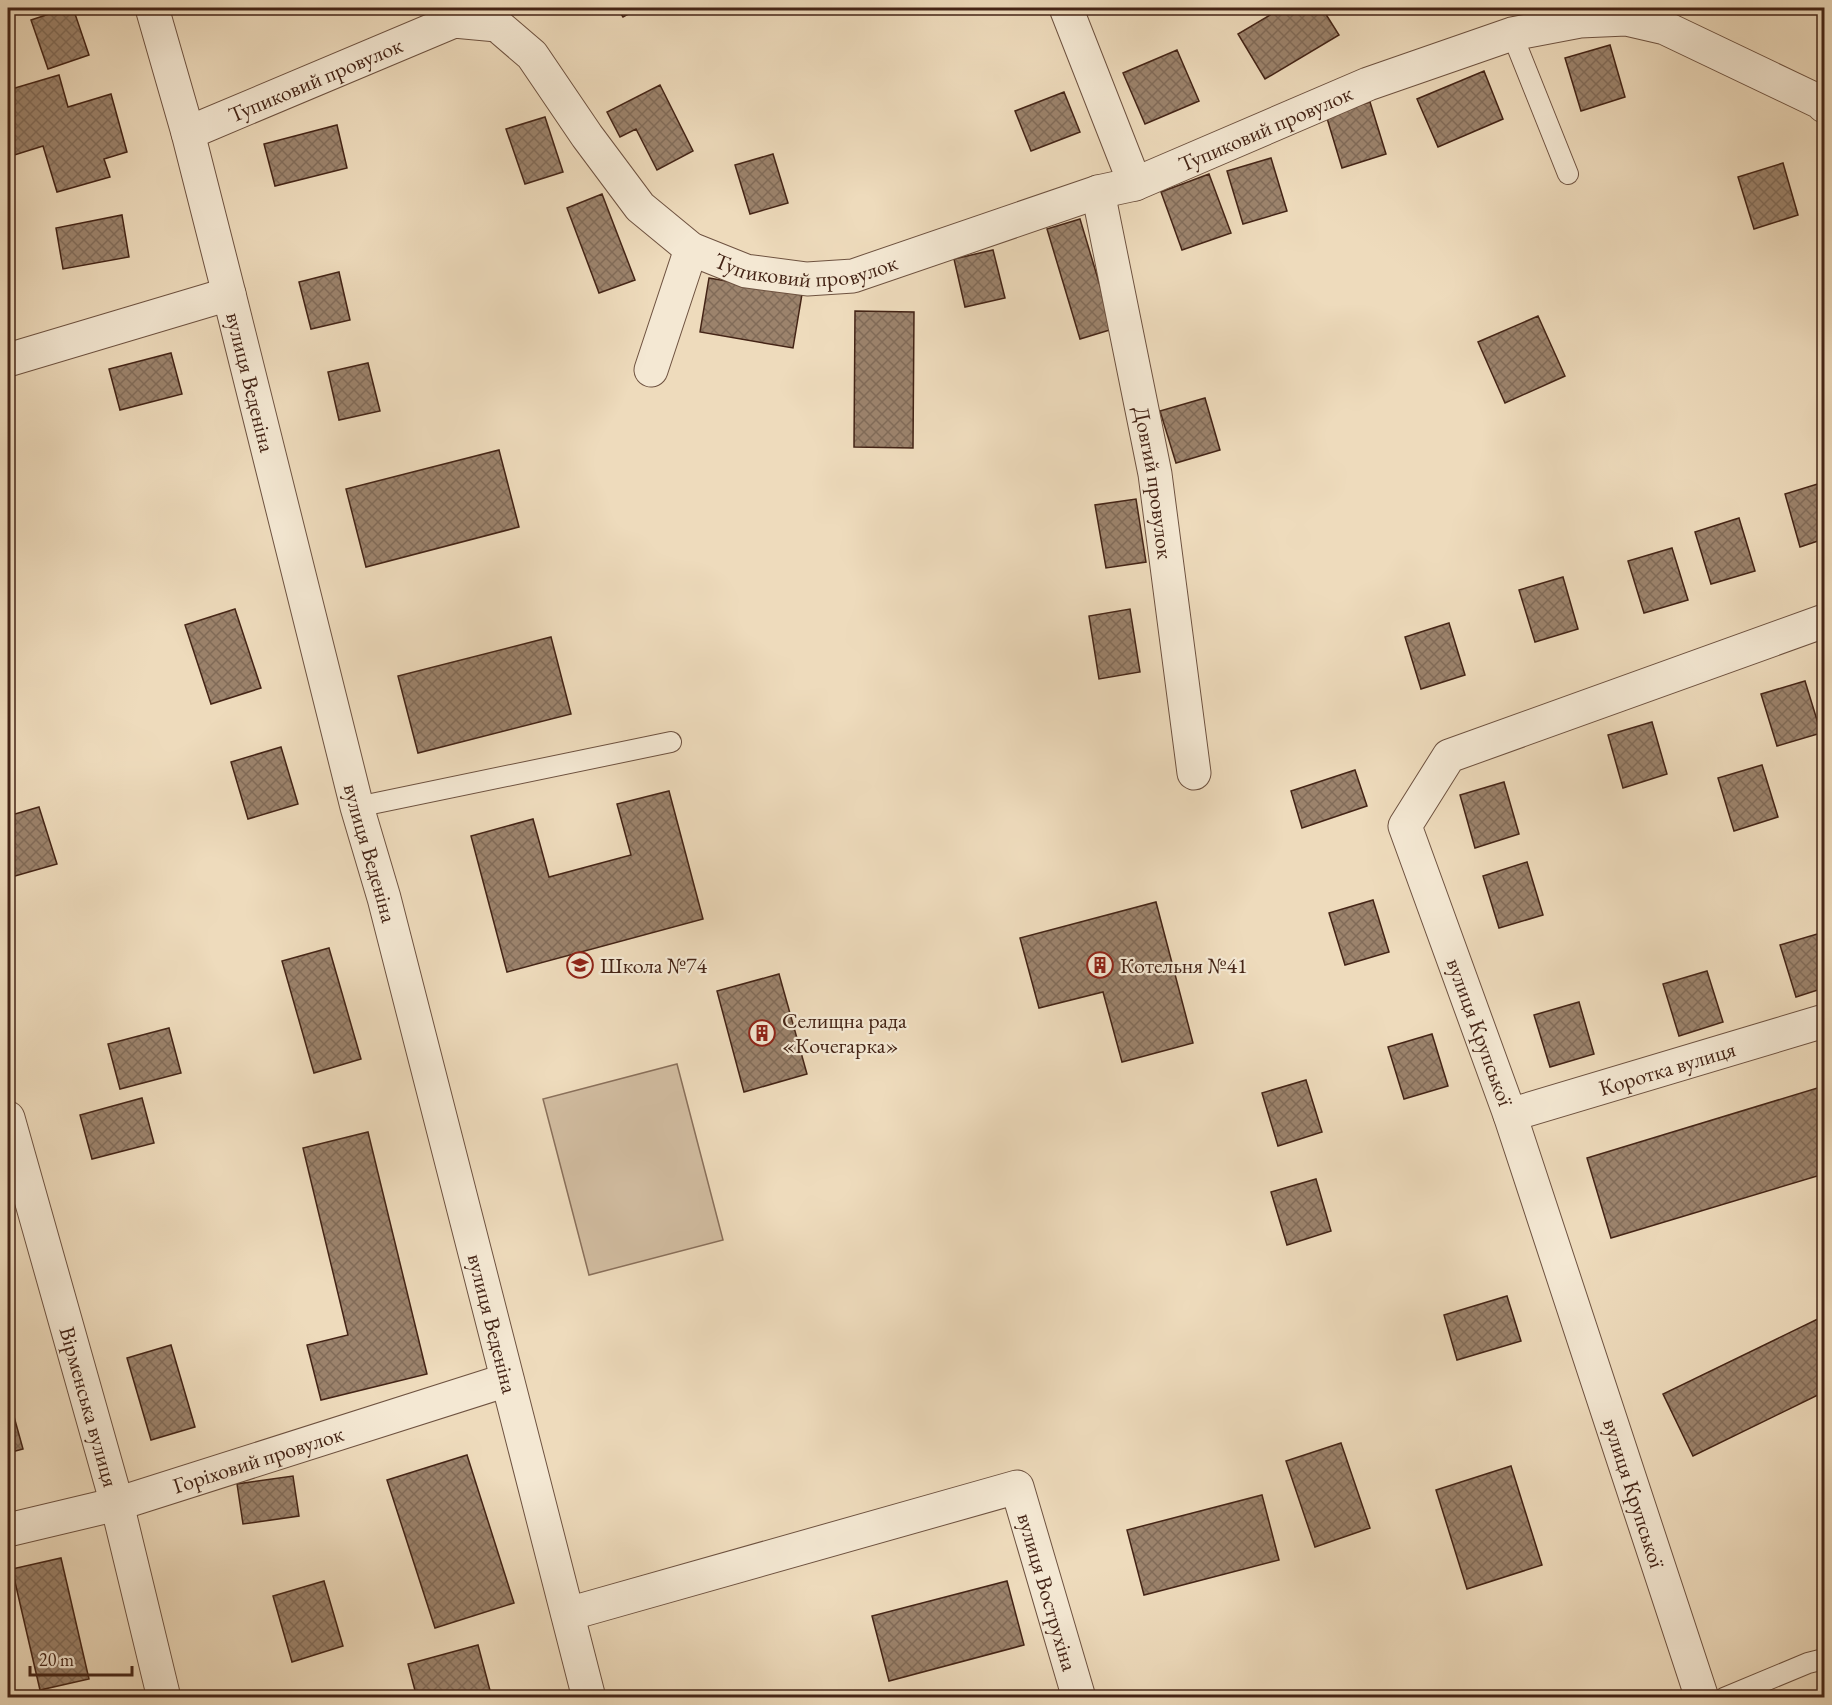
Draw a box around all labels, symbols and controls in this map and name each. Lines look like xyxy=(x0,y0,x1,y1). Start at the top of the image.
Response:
street label: Тупиковий провулок xyxy=(224,30,407,129)
street label: Тупиковий провулок xyxy=(1174,78,1357,178)
street label: Тупиковий провулок xyxy=(710,245,902,294)
street label: вулиця Веденіна xyxy=(220,309,282,455)
street label: Довгий провулок xyxy=(1127,403,1181,561)
street label: вулиця Веденіна xyxy=(337,781,404,926)
school or university icon: Школа №74 xyxy=(565,950,595,980)
building icon: Котельня №41 xyxy=(1085,950,1115,980)
place label: Школа №74 xyxy=(600,951,708,980)
place label: Котельня №41 xyxy=(1120,951,1248,980)
street label: вулиця Крупської xyxy=(1440,954,1520,1111)
place label: Селищна рада «Кочегарка» xyxy=(782,1006,907,1060)
building icon: Селищна рада «Кочегарка» xyxy=(747,1018,777,1048)
street label: Коротка вулиця xyxy=(1595,1034,1739,1102)
street label: вулиця Веденіна xyxy=(461,1250,525,1397)
street label: Вірменська вулиця xyxy=(53,1323,126,1490)
street label: вулиця Крупської xyxy=(1596,1415,1672,1572)
street label: Горіховий провулок xyxy=(169,1418,347,1500)
street label: вулиця Вострухіна xyxy=(1011,1510,1085,1675)
scale bar xyxy=(30,1639,132,1677)
text: 20 m xyxy=(39,1648,74,1671)

